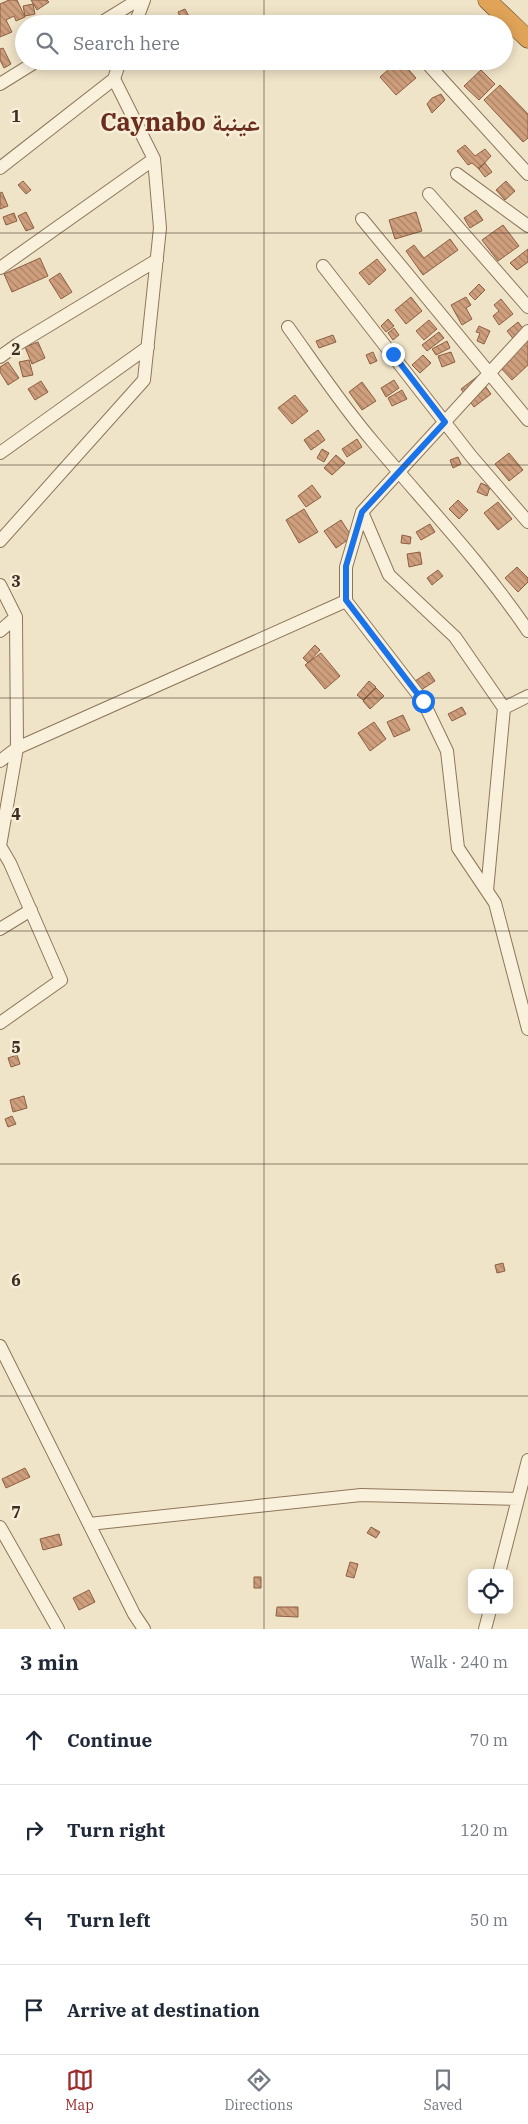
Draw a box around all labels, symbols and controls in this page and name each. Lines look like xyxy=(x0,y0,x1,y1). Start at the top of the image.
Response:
search box xyxy=(15,15,513,70)
icon: search xyxy=(33,29,61,57)
text: Search here xyxy=(73,31,180,55)
district label: Caynabo عينبة xyxy=(100,105,260,138)
text: 1 xyxy=(11,106,21,126)
text: 2 xyxy=(11,339,21,359)
route end xyxy=(382,343,405,366)
text: 3 xyxy=(11,571,21,591)
route start xyxy=(412,690,435,713)
text: 4 xyxy=(11,804,21,824)
text: 5 xyxy=(11,1037,21,1057)
text: 6 xyxy=(11,1270,21,1290)
text: 7 xyxy=(11,1502,21,1522)
map controls xyxy=(468,1569,513,1614)
button: locate xyxy=(468,1569,513,1614)
text: 3 min xyxy=(20,1648,79,1676)
text: Walk · 240 m xyxy=(410,1652,508,1672)
icon: ahead xyxy=(20,1726,48,1754)
text: Continue xyxy=(67,1728,152,1752)
text: 70 m xyxy=(470,1730,508,1750)
icon: right xyxy=(20,1816,48,1844)
text: Turn right xyxy=(67,1818,165,1842)
text: 120 m xyxy=(460,1820,508,1840)
icon: left xyxy=(20,1906,48,1934)
text: Turn left xyxy=(67,1908,150,1932)
text: 50 m xyxy=(470,1910,508,1930)
icon: arrive xyxy=(20,1996,48,2024)
text: Arrive at destination xyxy=(67,1998,260,2022)
tab: Map xyxy=(65,2066,94,2114)
tab: Directions xyxy=(224,2066,293,2114)
tab: Saved xyxy=(423,2066,463,2114)

